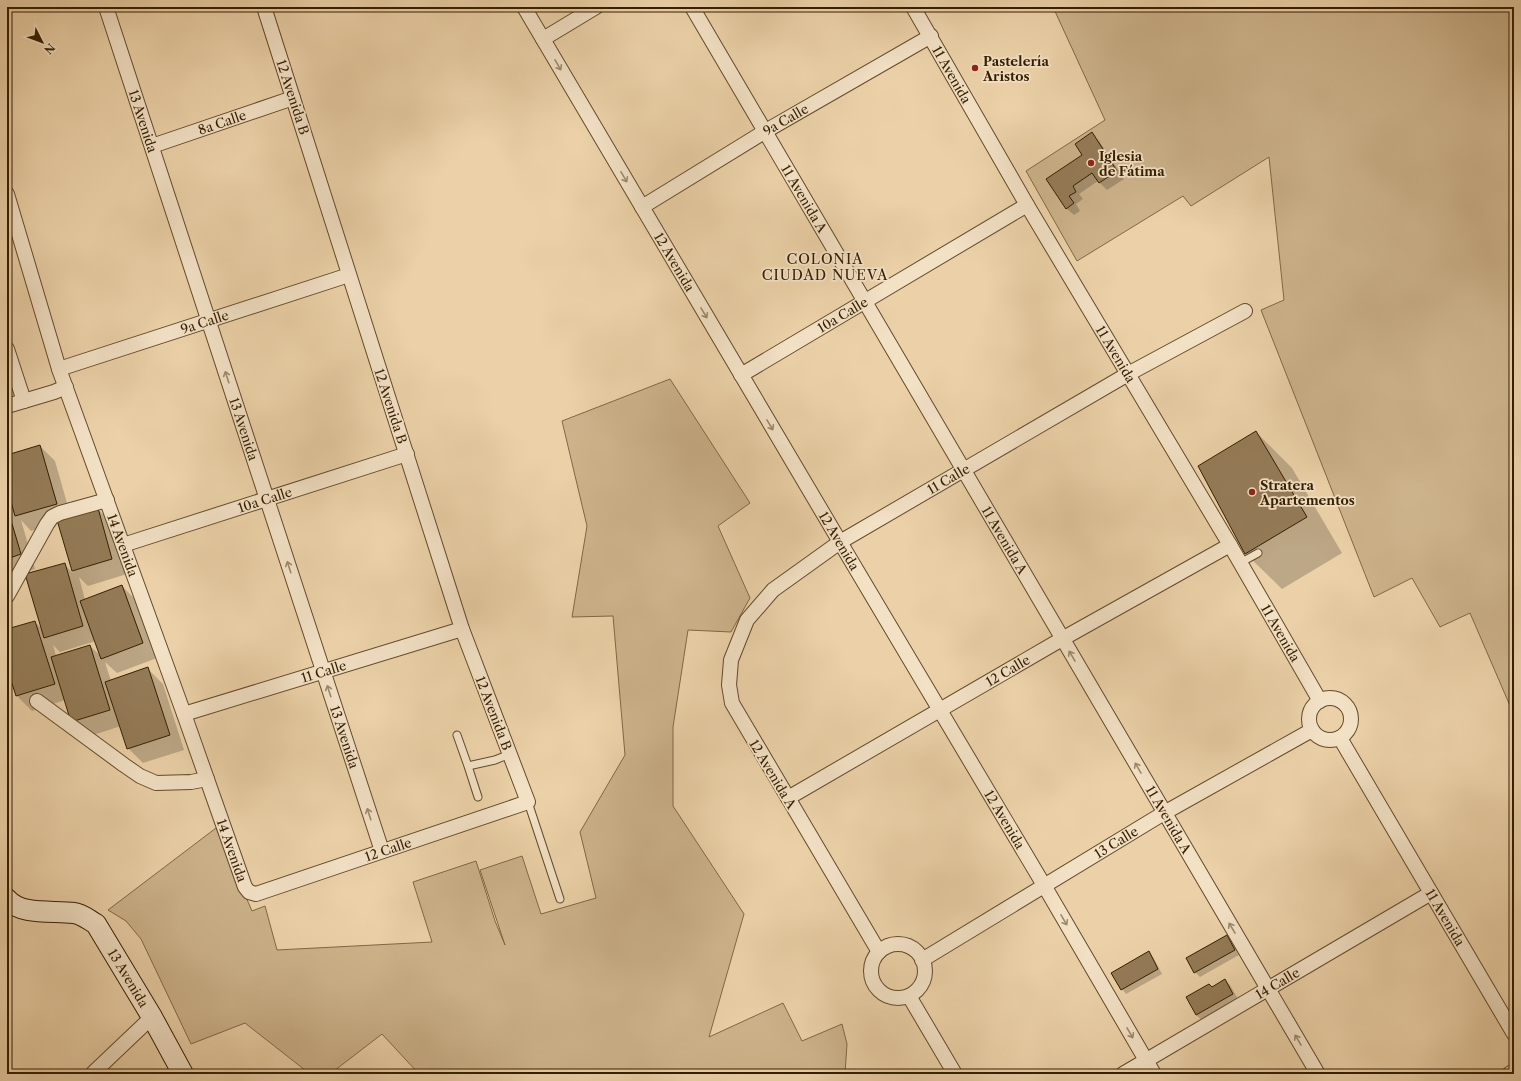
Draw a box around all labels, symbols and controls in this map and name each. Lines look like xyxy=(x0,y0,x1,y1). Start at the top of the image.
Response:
north arrow xyxy=(22,22,62,62)
text: N xyxy=(41,40,58,57)
street label: 11 Avenida xyxy=(929,43,975,106)
place label: Pastelería Aristos xyxy=(982,53,1049,84)
street label: 12 Avenida B xyxy=(273,57,313,137)
one-way arrow xyxy=(555,59,563,71)
marker: Pastelería Aristos xyxy=(970,63,980,73)
street label: 13 Avenida xyxy=(126,88,161,155)
street label: 9a Calle xyxy=(760,100,811,139)
street label: 8a Calle xyxy=(196,107,248,138)
place label: Iglesia de Fátima xyxy=(1099,148,1165,179)
marker: Iglesia de Fátima xyxy=(1086,158,1096,168)
street label: 11 Avenida A xyxy=(778,162,831,236)
one-way arrow xyxy=(620,171,628,182)
street label: 12 Avenida xyxy=(651,230,698,294)
district label: COLONIA CIUDAD NUEVA xyxy=(762,250,888,284)
street label: 10a Calle xyxy=(814,294,871,336)
street label: 9a Calle xyxy=(178,307,231,337)
one-way arrow xyxy=(701,307,709,319)
street label: 11 Avenida xyxy=(1093,323,1139,386)
street label: 12 Avenida B xyxy=(371,366,411,446)
one-way arrow xyxy=(223,370,230,383)
street label: 13 Avenida xyxy=(226,395,262,463)
one-way arrow xyxy=(767,419,775,431)
street label: 11 Calle xyxy=(924,460,972,497)
place label: Stratera Apartementos xyxy=(1259,477,1355,508)
street label: 10a Calle xyxy=(236,483,294,516)
marker: Stratera Apartementos xyxy=(1247,487,1257,497)
street label: 11 Avenida A xyxy=(979,503,1031,577)
street label: 12 Avenida xyxy=(816,509,863,573)
street label: 14 Avenida xyxy=(104,512,142,579)
one-way arrow xyxy=(285,561,292,574)
street label: 11 Avenida xyxy=(1258,601,1304,665)
one-way arrow xyxy=(1068,650,1076,662)
street label: 12 Calle xyxy=(983,651,1033,690)
street label: 11 Calle xyxy=(299,657,348,686)
street label: 12 Avenida B xyxy=(473,674,515,752)
one-way arrow xyxy=(325,684,332,697)
street label: 13 Avenida xyxy=(327,703,363,771)
street label: 12 Avenida A xyxy=(746,736,800,812)
one-way arrow xyxy=(1133,762,1141,774)
street label: 11 Avenida A xyxy=(1143,783,1195,857)
street label: 12 Avenida xyxy=(981,787,1029,852)
one-way arrow xyxy=(365,808,373,820)
street label: 14 Avenida xyxy=(214,817,251,884)
street label: 13 Calle xyxy=(1091,823,1141,861)
street label: 12 Calle xyxy=(363,834,413,865)
street label: 11 Avenida xyxy=(1422,886,1468,949)
one-way arrow xyxy=(1061,914,1069,926)
one-way arrow xyxy=(1228,922,1236,934)
street label: 13 Avenida xyxy=(105,946,152,1010)
street label: 14 Calle xyxy=(1252,964,1302,1002)
one-way arrow xyxy=(1126,1027,1134,1039)
one-way arrow xyxy=(1294,1034,1302,1046)

